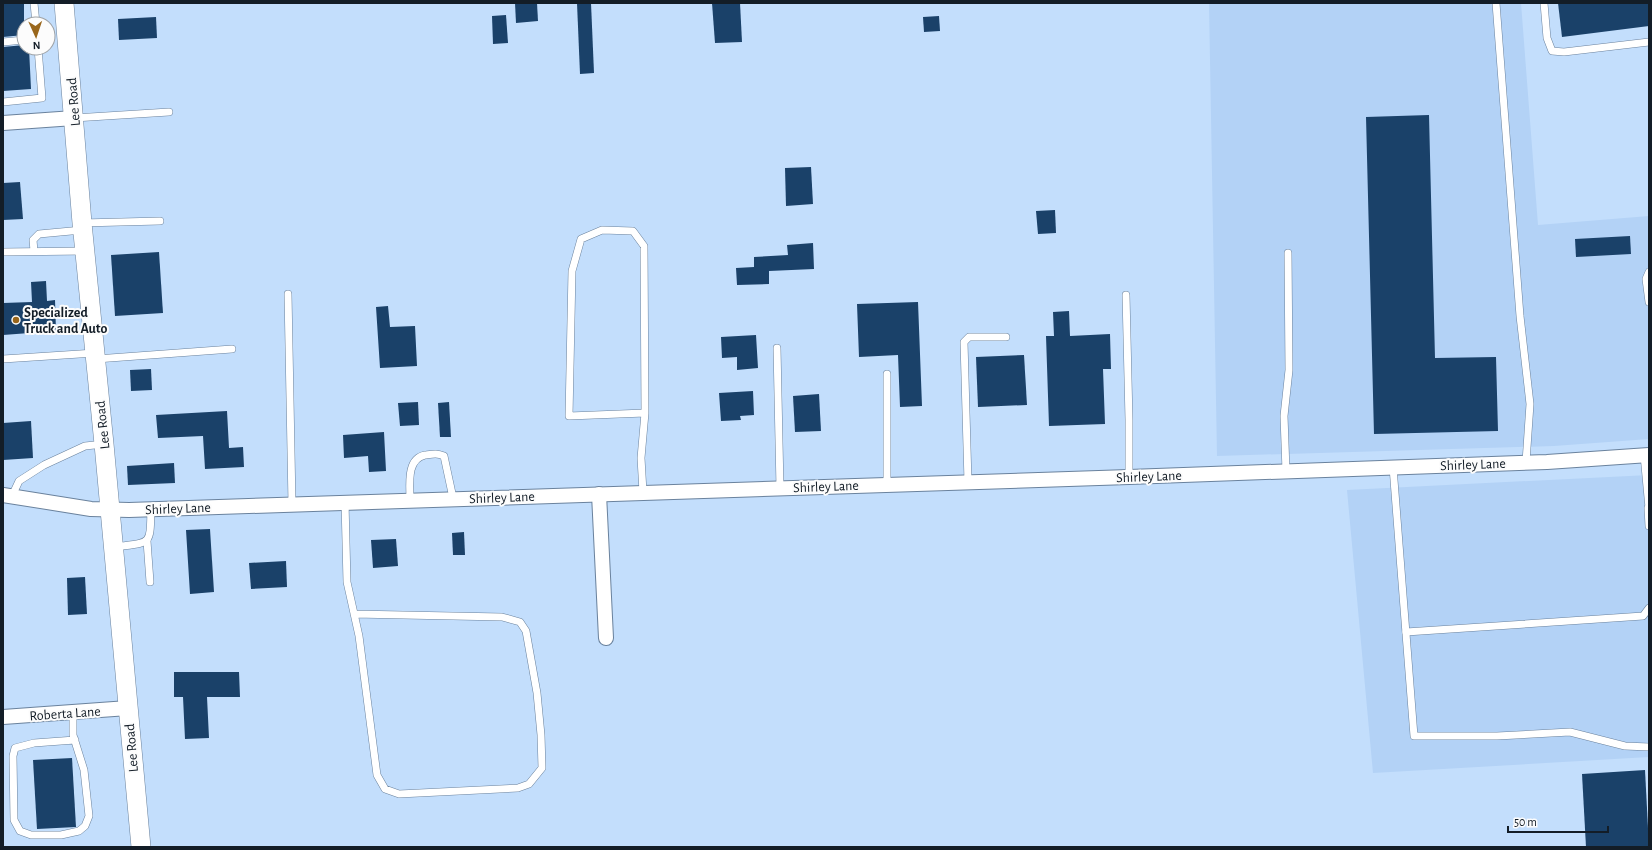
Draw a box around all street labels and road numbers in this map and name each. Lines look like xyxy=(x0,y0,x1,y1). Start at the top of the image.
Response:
street label: Lee Road xyxy=(65,77,83,127)
street label: Lee Road xyxy=(93,400,113,450)
street label: Shirley Lane xyxy=(1440,457,1506,473)
street label: Shirley Lane xyxy=(1116,469,1182,485)
street label: Shirley Lane xyxy=(793,479,859,495)
street label: Shirley Lane xyxy=(469,490,535,506)
street label: Shirley Lane xyxy=(145,501,211,517)
street label: Roberta Lane xyxy=(29,705,101,723)
street label: Lee Road xyxy=(123,723,141,773)

